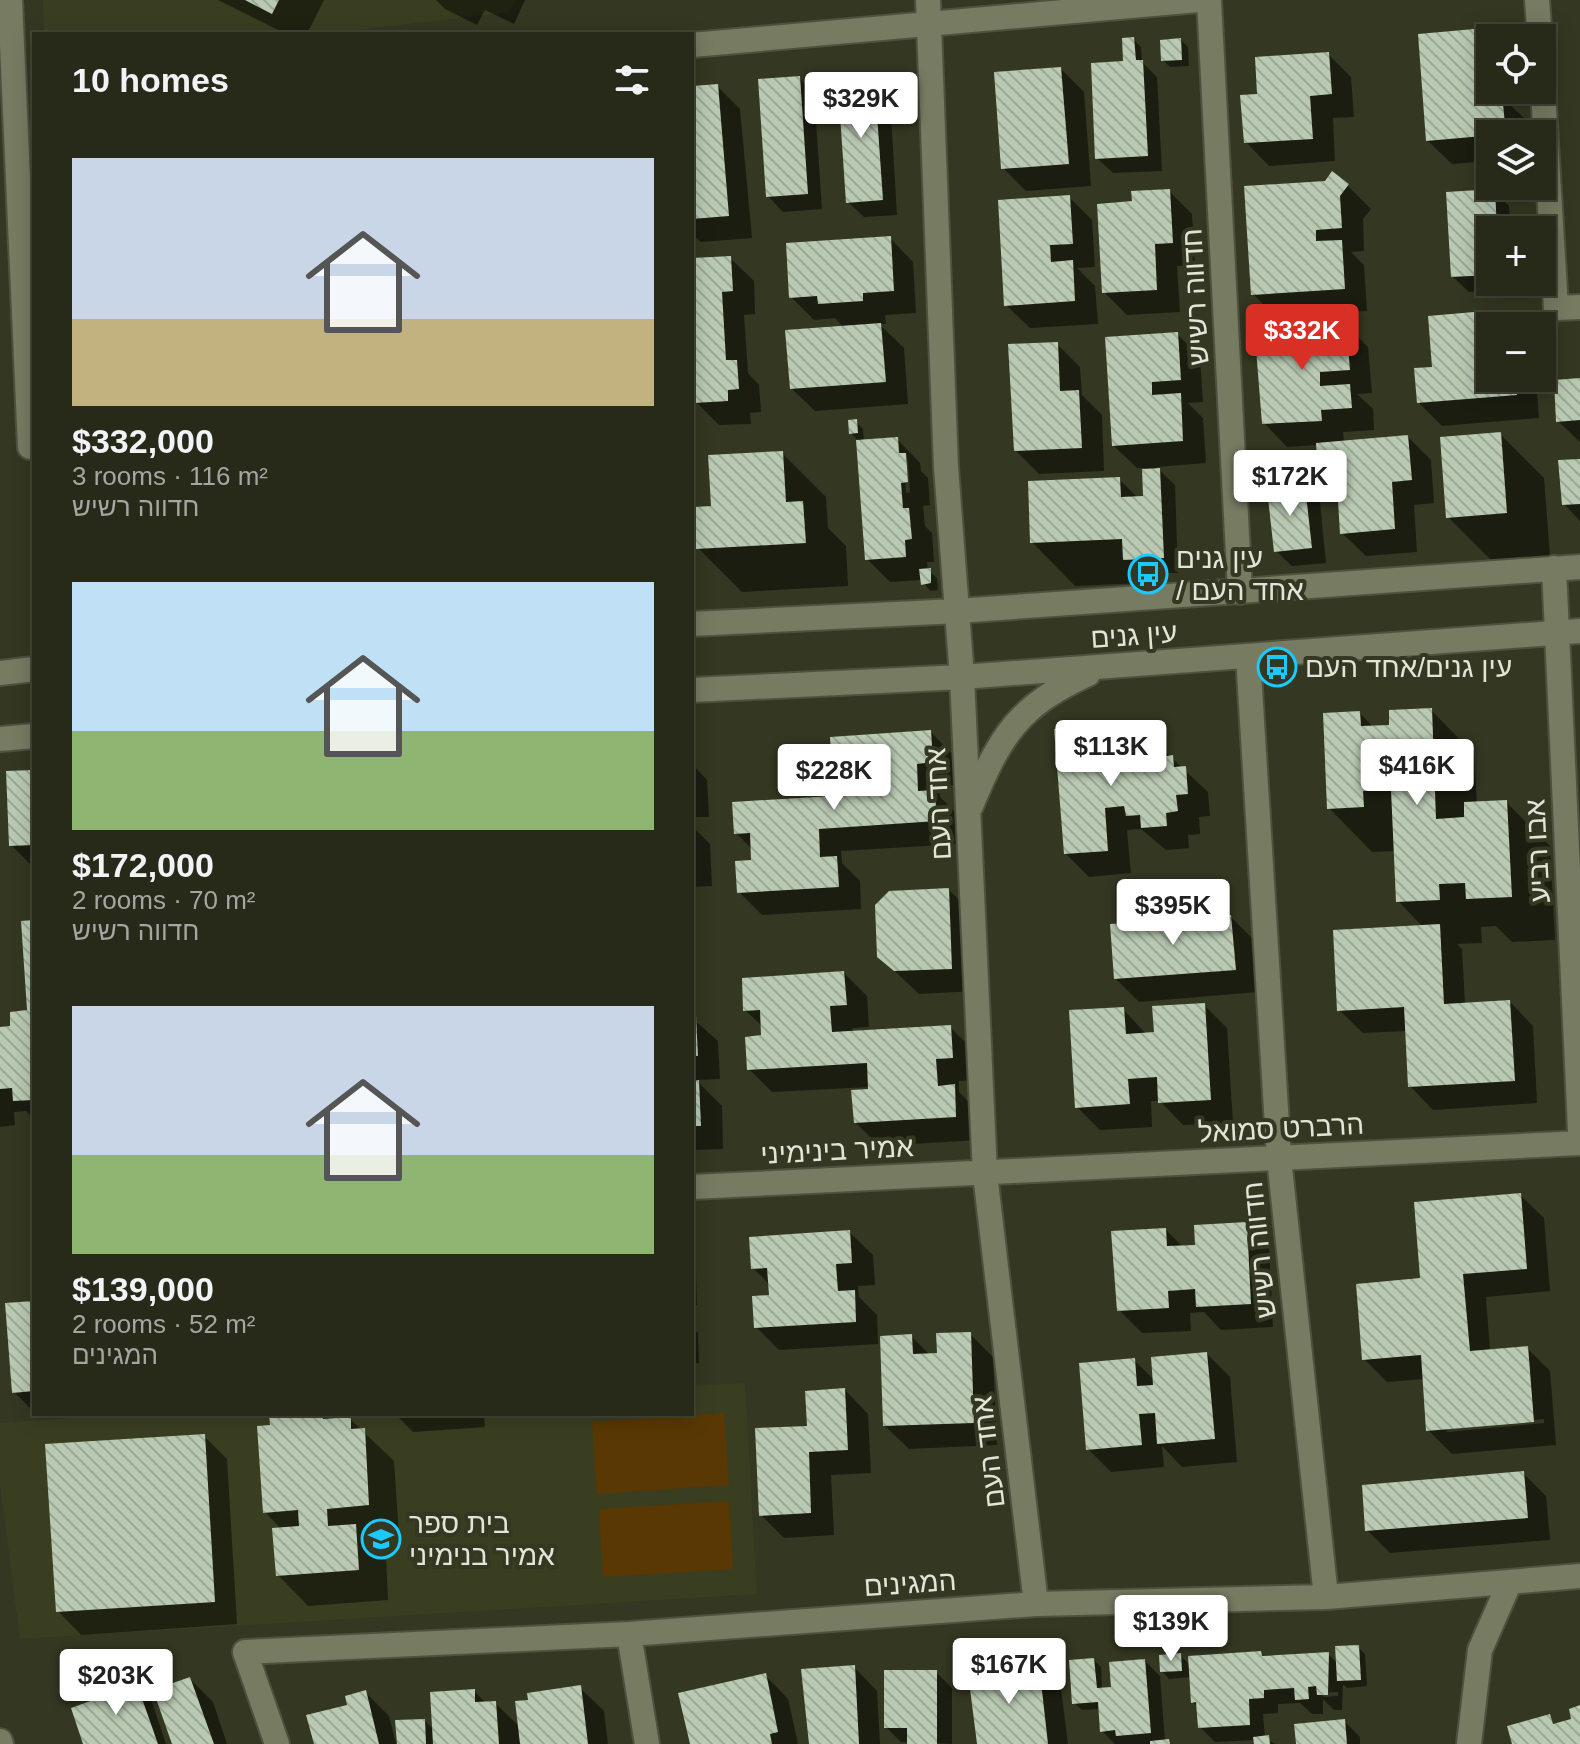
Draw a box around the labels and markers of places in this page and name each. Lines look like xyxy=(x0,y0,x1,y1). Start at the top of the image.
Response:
pin: $329K xyxy=(805,72,917,140)
pin: $332K xyxy=(1246,304,1358,372)
pin: $172K xyxy=(1234,450,1346,518)
place label: עין גנים / אחד העם xyxy=(1176,543,1304,606)
bus stop icon: עין גנים / אחד העם xyxy=(1127,553,1169,595)
bus stop icon: עין גנים/אחד העם xyxy=(1256,646,1298,688)
place label: עין גנים/אחד העם xyxy=(1305,652,1512,683)
pin: $113K xyxy=(1055,720,1167,788)
pin: $416K xyxy=(1361,739,1473,807)
pin: $228K xyxy=(778,744,890,812)
pin: $395K xyxy=(1117,879,1229,947)
place label: בית ספר אמיר בנימיני xyxy=(409,1508,555,1571)
school or university icon: בית ספר אמיר בנימיני xyxy=(360,1518,402,1560)
pin: $139K xyxy=(1115,1595,1227,1663)
pin: $167K xyxy=(953,1638,1065,1706)
pin: $203K xyxy=(60,1649,172,1717)

